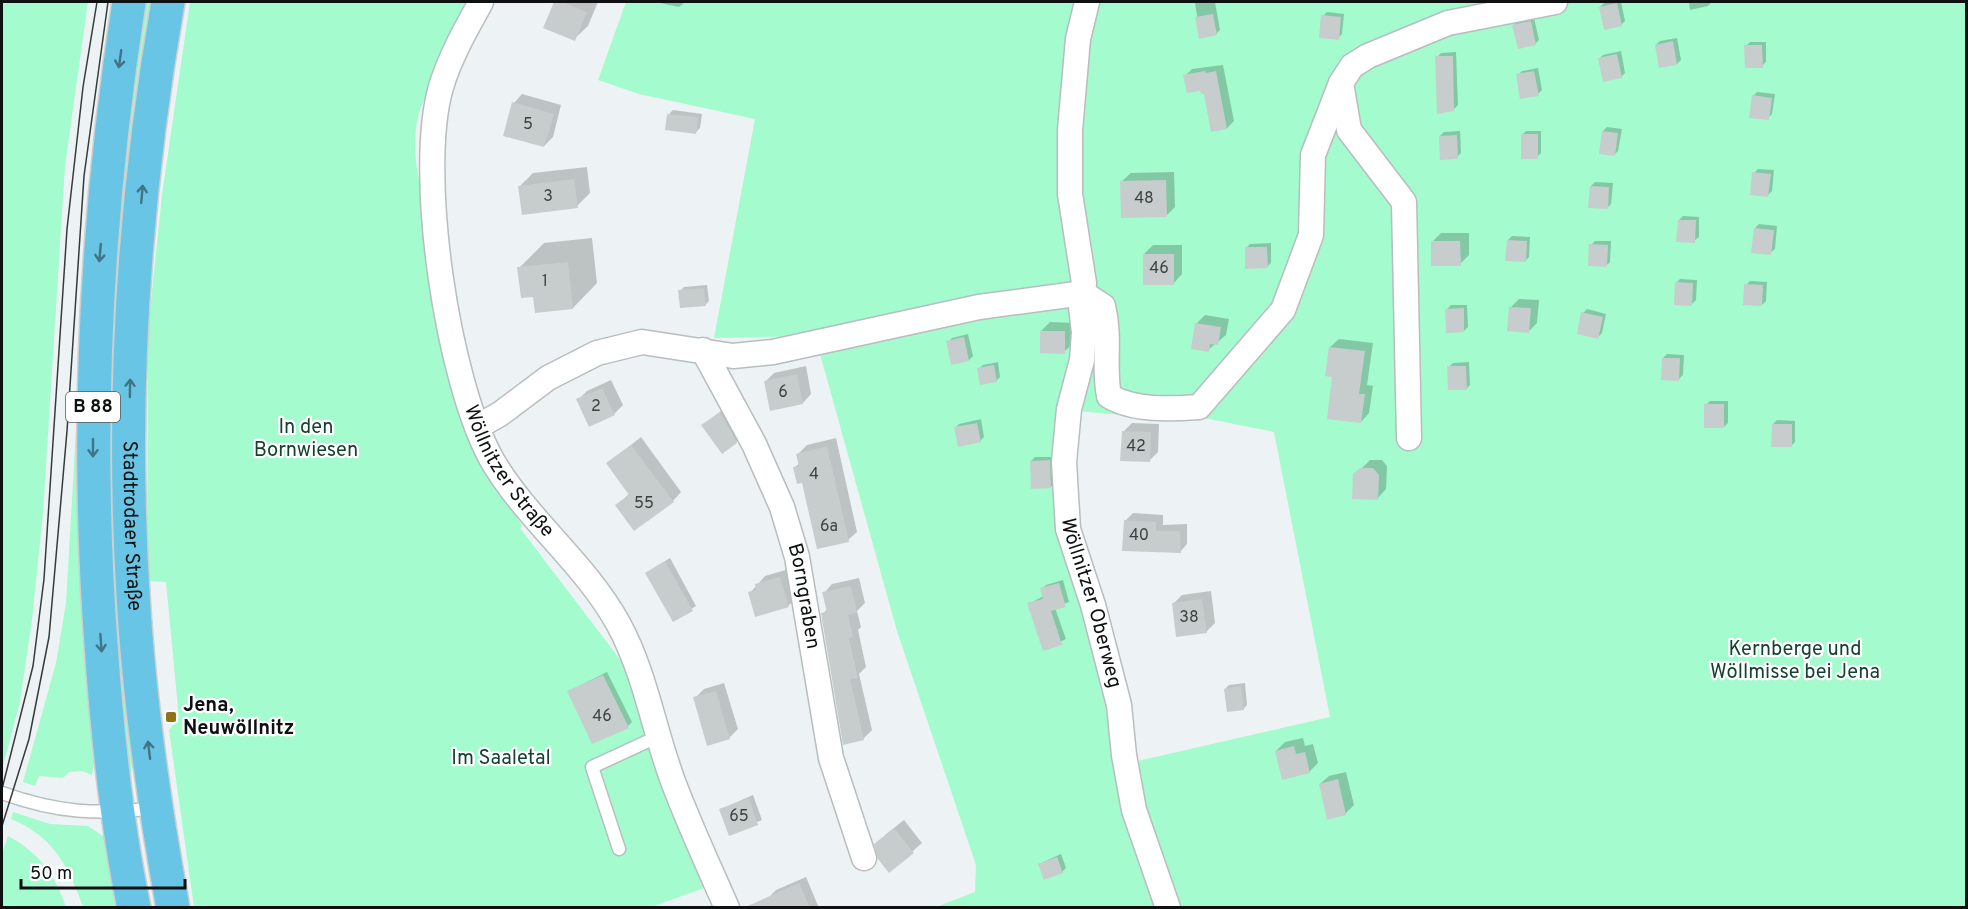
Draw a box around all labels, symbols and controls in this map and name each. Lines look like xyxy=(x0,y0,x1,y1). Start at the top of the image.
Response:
one-way arrow xyxy=(115,49,126,69)
house number: 5 xyxy=(523,115,533,135)
one-way arrow xyxy=(137,184,148,204)
house number: 3 xyxy=(543,187,553,207)
house number: 48 xyxy=(1134,189,1154,209)
one-way arrow xyxy=(94,243,105,263)
house number: 46 xyxy=(1149,259,1169,279)
house number: 1 xyxy=(542,272,548,292)
one-way arrow xyxy=(125,379,136,399)
house number: 6 xyxy=(778,383,788,403)
road number: B 88 xyxy=(66,392,120,422)
house number: 2 xyxy=(591,397,601,417)
street label: Wöllnitzer Straße xyxy=(457,402,559,543)
park label: In den Bornwiesen xyxy=(254,415,358,464)
one-way arrow xyxy=(87,437,99,457)
house number: 42 xyxy=(1126,437,1146,457)
street label: Stadtrodaer Straße xyxy=(116,440,147,612)
house number: 4 xyxy=(809,465,819,485)
house number: 55 xyxy=(634,494,654,514)
house number: 6a xyxy=(820,517,838,537)
street label: Wöllnitzer Oberweg xyxy=(1054,517,1127,691)
house number: 40 xyxy=(1129,526,1149,546)
street label: Borngraben xyxy=(781,540,825,651)
house number: 38 xyxy=(1179,608,1199,628)
one-way arrow xyxy=(95,632,106,652)
park label: Kernberge und Wöllmisse bei Jena xyxy=(1710,637,1880,686)
place label: Jena, Neuwöllnitz xyxy=(183,693,294,742)
house number: 46 xyxy=(592,707,612,727)
marker: Jena, Neuwöllnitz xyxy=(164,710,178,724)
one-way arrow xyxy=(143,741,154,761)
park label: Im Saaletal xyxy=(451,746,551,772)
house number: 65 xyxy=(729,807,749,827)
scale bar xyxy=(21,852,184,890)
text: 50 m xyxy=(30,863,72,886)

